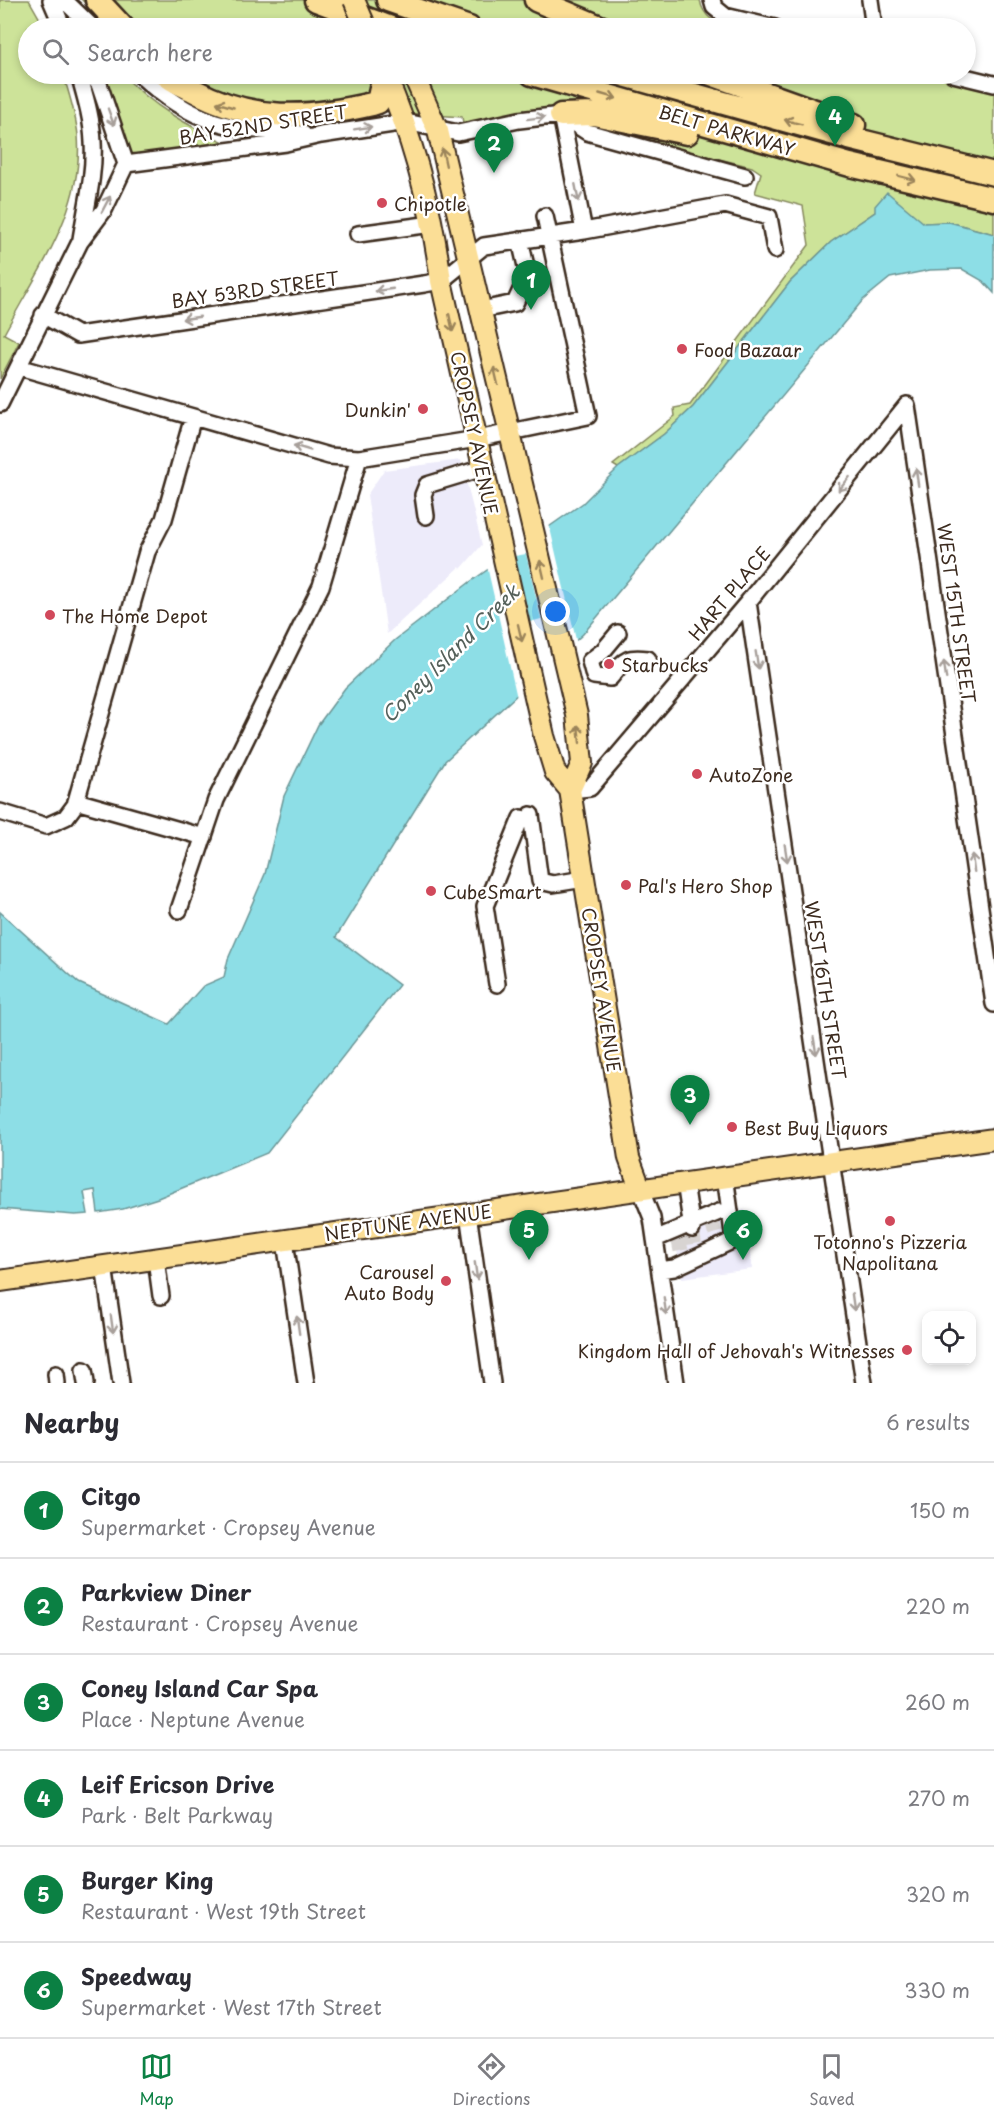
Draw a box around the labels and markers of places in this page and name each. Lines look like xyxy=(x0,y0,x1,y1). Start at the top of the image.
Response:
pin: 4 xyxy=(816,96,854,146)
pin: 2 xyxy=(474,124,514,173)
place label: Chipotle xyxy=(394,190,467,217)
marker: Chipotle xyxy=(375,196,389,210)
pin: 1 xyxy=(512,260,550,310)
place label: Food Bazaar xyxy=(694,336,802,363)
marker: Food Bazaar xyxy=(675,342,689,356)
place label: Dunkin' xyxy=(345,396,411,423)
marker: Dunkin' xyxy=(416,402,430,416)
place label: The Home Depot xyxy=(62,602,208,629)
marker: The Home Depot xyxy=(43,608,57,622)
place label: Starbucks xyxy=(621,651,708,678)
marker: Starbucks xyxy=(602,657,616,671)
place label: AutoZone xyxy=(709,761,793,788)
marker: AutoZone xyxy=(690,767,704,781)
place label: Pal's Hero Shop xyxy=(638,872,773,899)
place label: CubeSmart xyxy=(443,878,541,905)
marker: Pal's Hero Shop xyxy=(619,878,633,892)
marker: CubeSmart xyxy=(424,884,438,898)
pin: 3 xyxy=(670,1076,710,1125)
place label: Best Buy Liquors xyxy=(744,1114,888,1141)
marker: Best Buy Liquors xyxy=(725,1120,739,1134)
pin: 5 xyxy=(510,1210,548,1260)
pin: 6 xyxy=(724,1210,762,1260)
marker: Totonno's Pizzeria Napolitana xyxy=(883,1214,897,1228)
place label: Totonno's Pizzeria Napolitana xyxy=(813,1228,967,1276)
place label: Carousel Auto Body xyxy=(344,1258,434,1306)
marker: Carousel Auto Body xyxy=(439,1274,453,1288)
place label: Kingdom Hall of Jehovah's Witnesses xyxy=(578,1337,895,1364)
marker: Kingdom Hall of Jehovah's Witnesses xyxy=(900,1343,914,1357)

